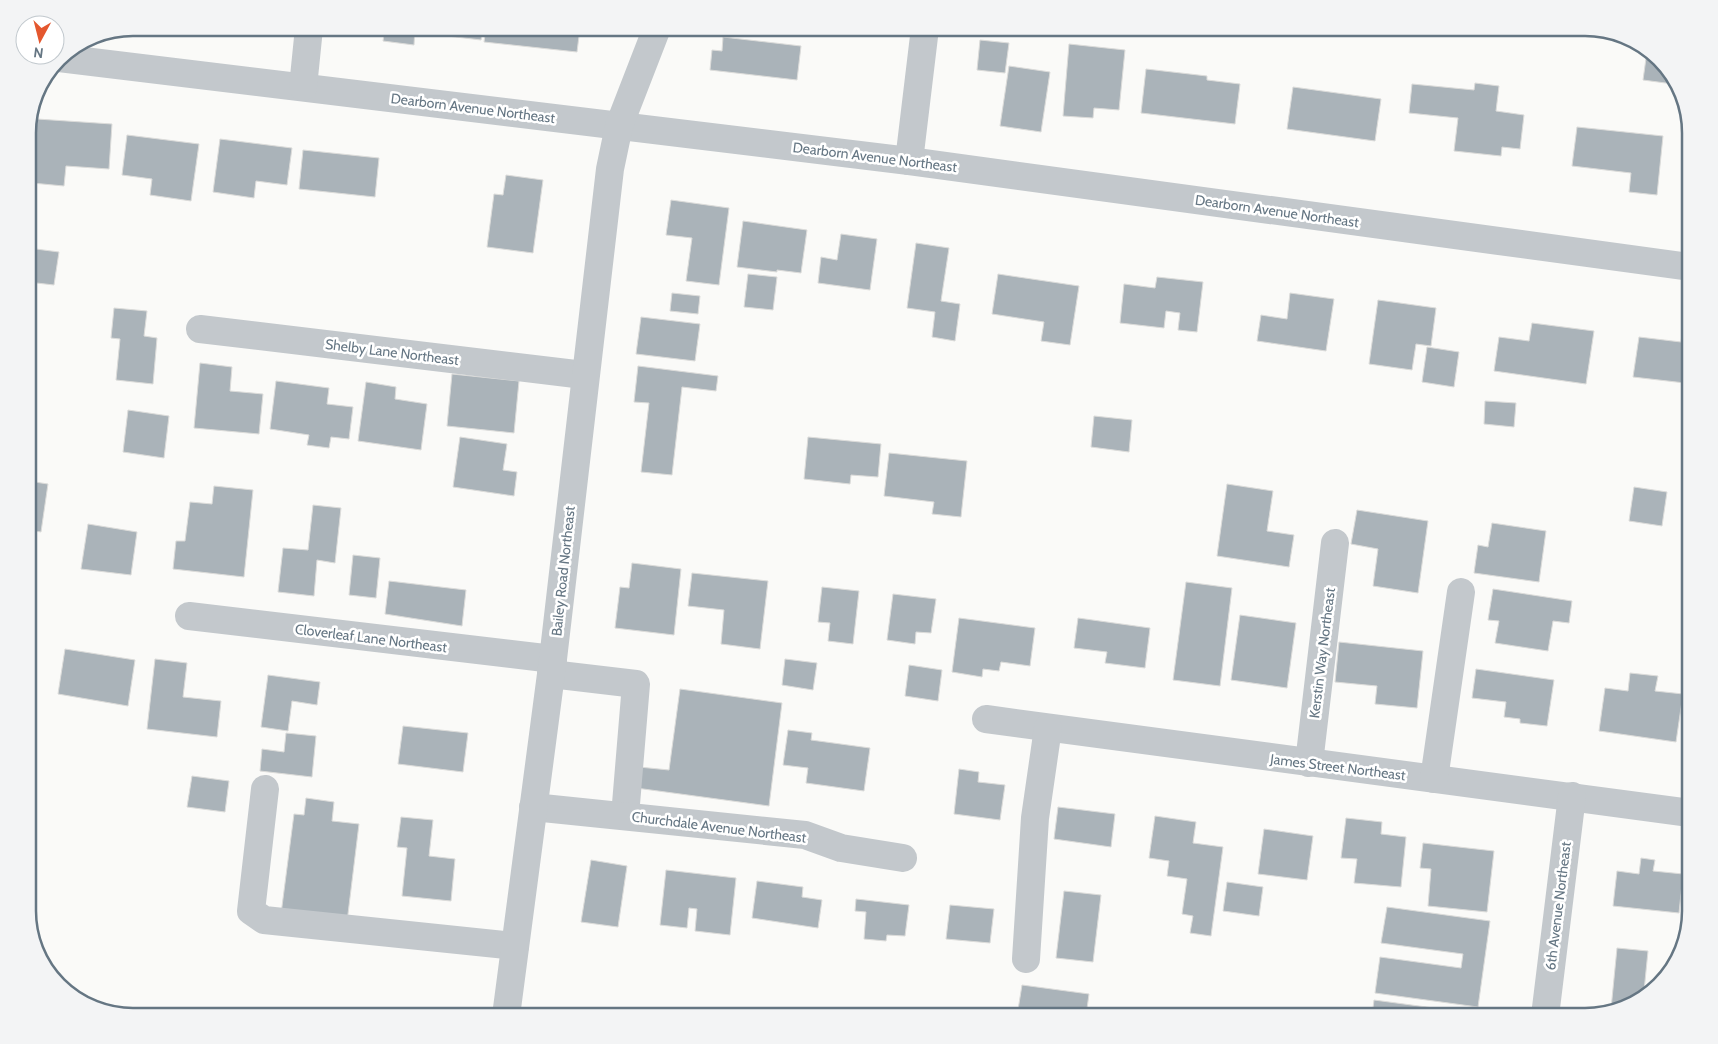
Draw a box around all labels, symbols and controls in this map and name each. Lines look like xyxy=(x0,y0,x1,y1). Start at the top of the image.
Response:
north arrow xyxy=(15,15,65,65)
text: N xyxy=(32,43,44,62)
street label: Dearborn Avenue Northeast xyxy=(390,89,556,127)
street label: Dearborn Avenue Northeast xyxy=(792,138,958,176)
street label: Dearborn Avenue Northeast xyxy=(1194,191,1360,231)
street label: Shelby Lane Northeast xyxy=(324,335,460,369)
street label: Bailey Road Northeast xyxy=(547,505,579,637)
street label: Kerstin Way Northeast xyxy=(1305,586,1339,719)
street label: Cloverleaf Lane Northeast xyxy=(294,620,448,656)
street label: James Street Northeast xyxy=(1268,750,1407,784)
street label: Churchdale Avenue Northeast xyxy=(631,807,808,847)
street label: 6th Avenue Northeast xyxy=(1541,840,1575,971)

